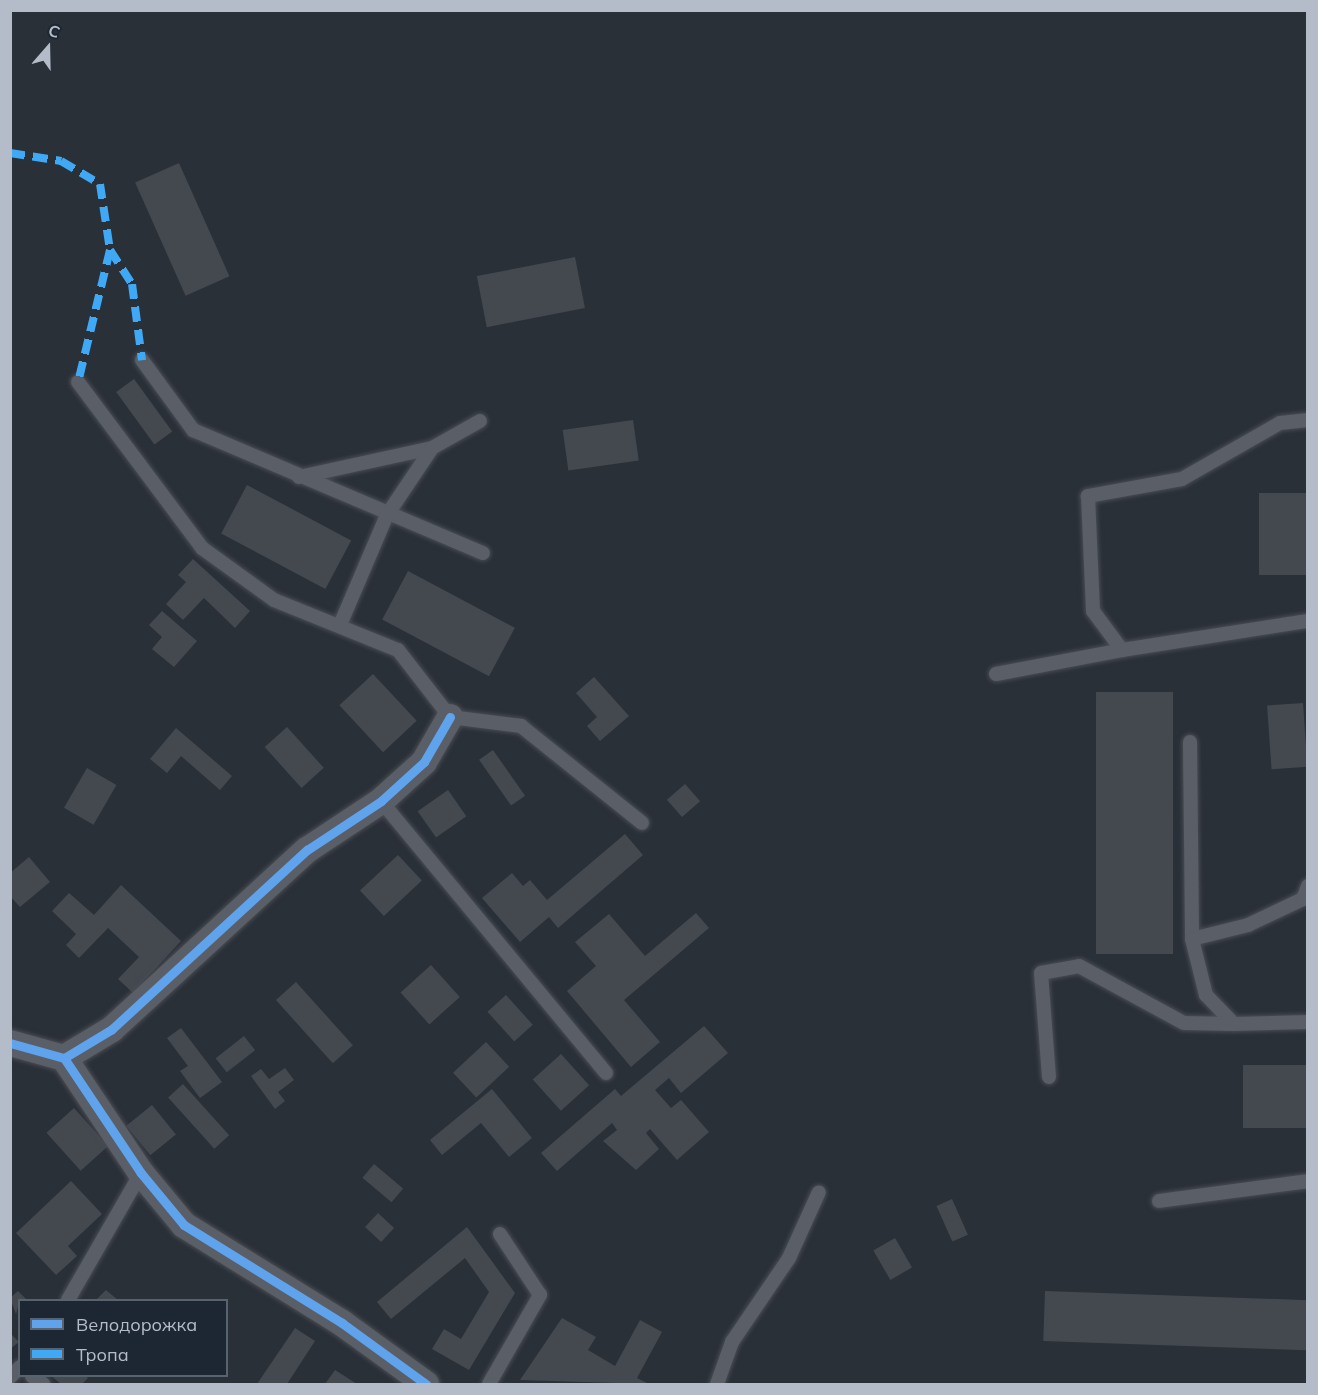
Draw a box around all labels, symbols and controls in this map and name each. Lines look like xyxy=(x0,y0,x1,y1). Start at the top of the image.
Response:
north arrow xyxy=(18,18,78,78)
text: С xyxy=(46,20,63,42)
legend xyxy=(18,1299,228,1377)
text: Велодорожка xyxy=(76,1313,197,1336)
text: Тропа xyxy=(76,1343,129,1366)

